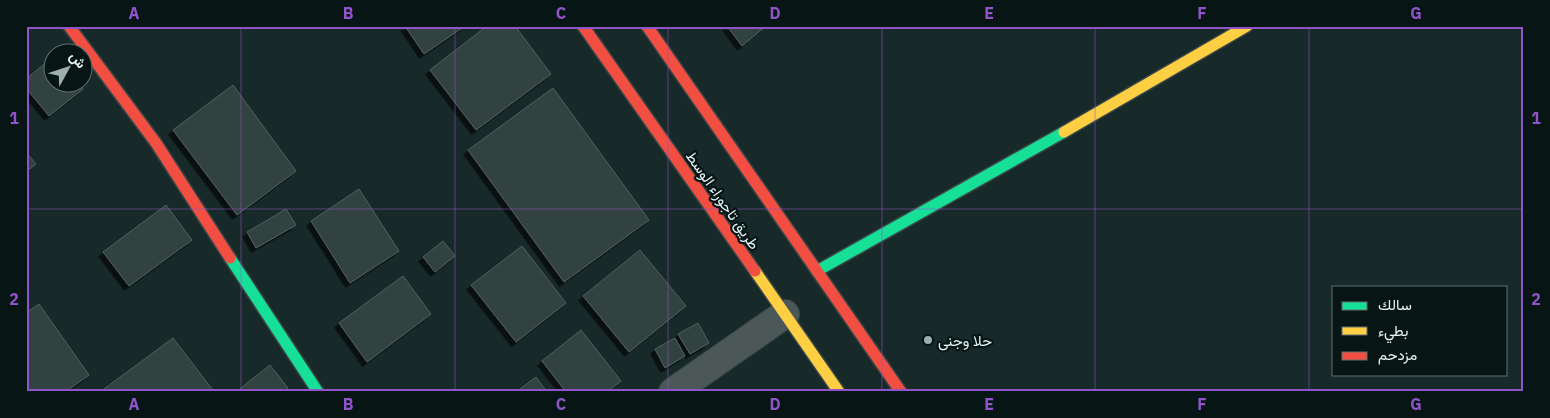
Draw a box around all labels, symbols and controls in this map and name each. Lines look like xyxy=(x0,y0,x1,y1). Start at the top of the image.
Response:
text: A xyxy=(129,3,140,23)
text: B xyxy=(343,3,354,23)
text: C xyxy=(556,3,566,23)
text: D xyxy=(769,3,781,23)
text: E xyxy=(984,3,994,23)
text: F xyxy=(1197,3,1207,23)
text: G xyxy=(1410,3,1422,23)
north arrow xyxy=(42,42,92,92)
text: ش xyxy=(66,47,90,72)
text: 1 xyxy=(9,108,19,128)
text: 1 xyxy=(1531,108,1541,128)
street label: طريق تاجوراء الوسط xyxy=(681,147,764,254)
legend xyxy=(1332,286,1508,376)
text: 2 xyxy=(9,289,19,309)
text: 2 xyxy=(1531,289,1541,309)
text: سالك xyxy=(1378,295,1412,314)
text: بطيء xyxy=(1378,321,1408,344)
place label: حلا وجنى xyxy=(938,331,992,351)
marker: حلا وجنى xyxy=(922,334,934,346)
text: مزدحم xyxy=(1378,345,1417,365)
text: A xyxy=(129,394,140,414)
text: B xyxy=(343,394,354,414)
text: C xyxy=(556,394,566,414)
text: D xyxy=(769,394,781,414)
text: E xyxy=(984,394,994,414)
text: F xyxy=(1197,394,1207,414)
text: G xyxy=(1410,394,1422,414)

